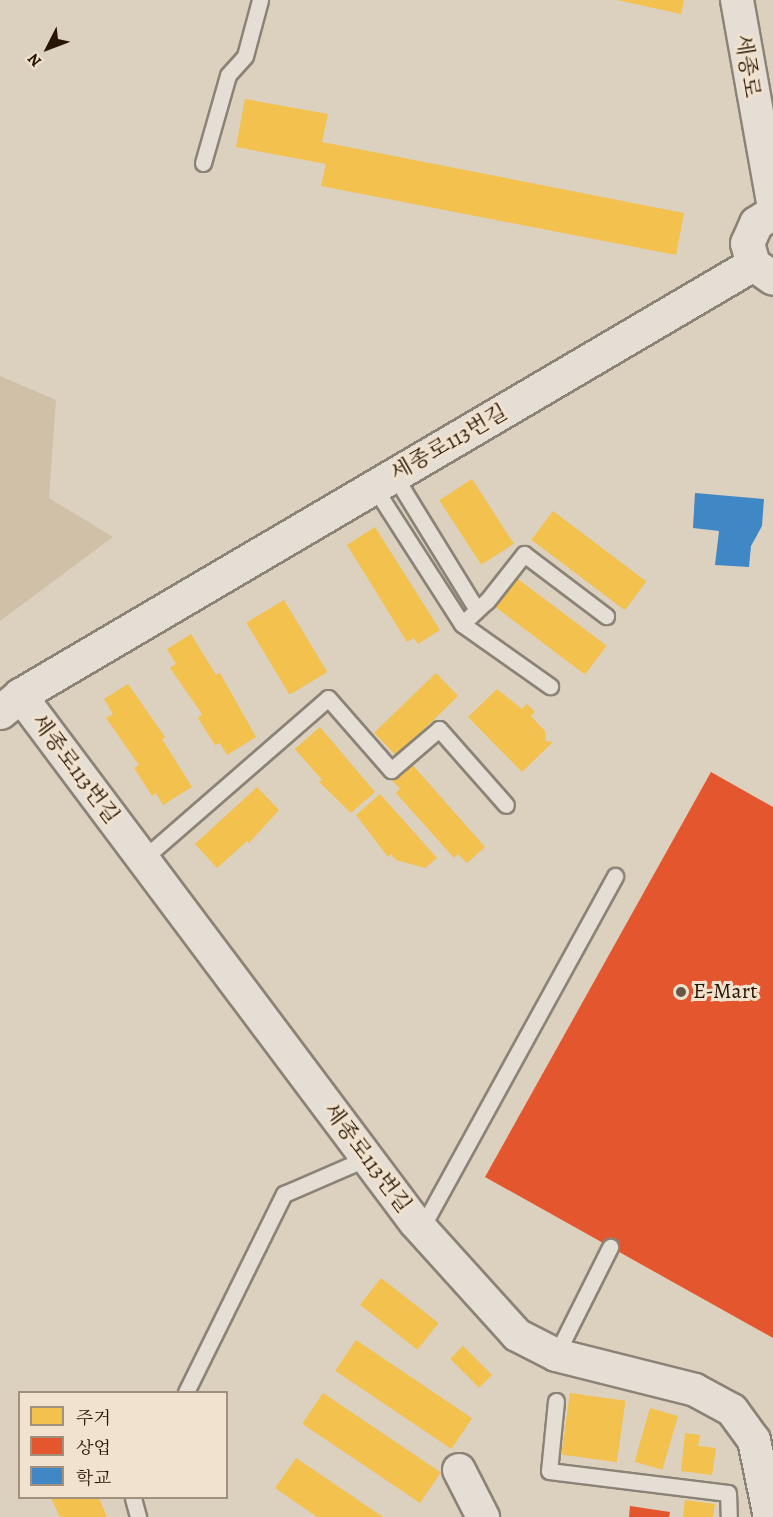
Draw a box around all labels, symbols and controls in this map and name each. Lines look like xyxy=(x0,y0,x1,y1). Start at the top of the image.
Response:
north arrow xyxy=(18,18,78,78)
street label: 세종로 xyxy=(729,32,765,100)
text: N xyxy=(23,48,47,72)
street label: 세종로113번길 xyxy=(386,399,512,487)
street label: 세종로113번길 xyxy=(25,709,125,829)
place label: E-Mart xyxy=(693,979,757,1005)
marker: E-Mart xyxy=(674,985,688,999)
street label: 세종로113번길 xyxy=(317,1098,417,1218)
legend xyxy=(18,1391,228,1499)
text: 주거 xyxy=(76,1406,111,1430)
text: 상업 xyxy=(76,1436,111,1460)
text: 학교 xyxy=(76,1466,111,1490)

